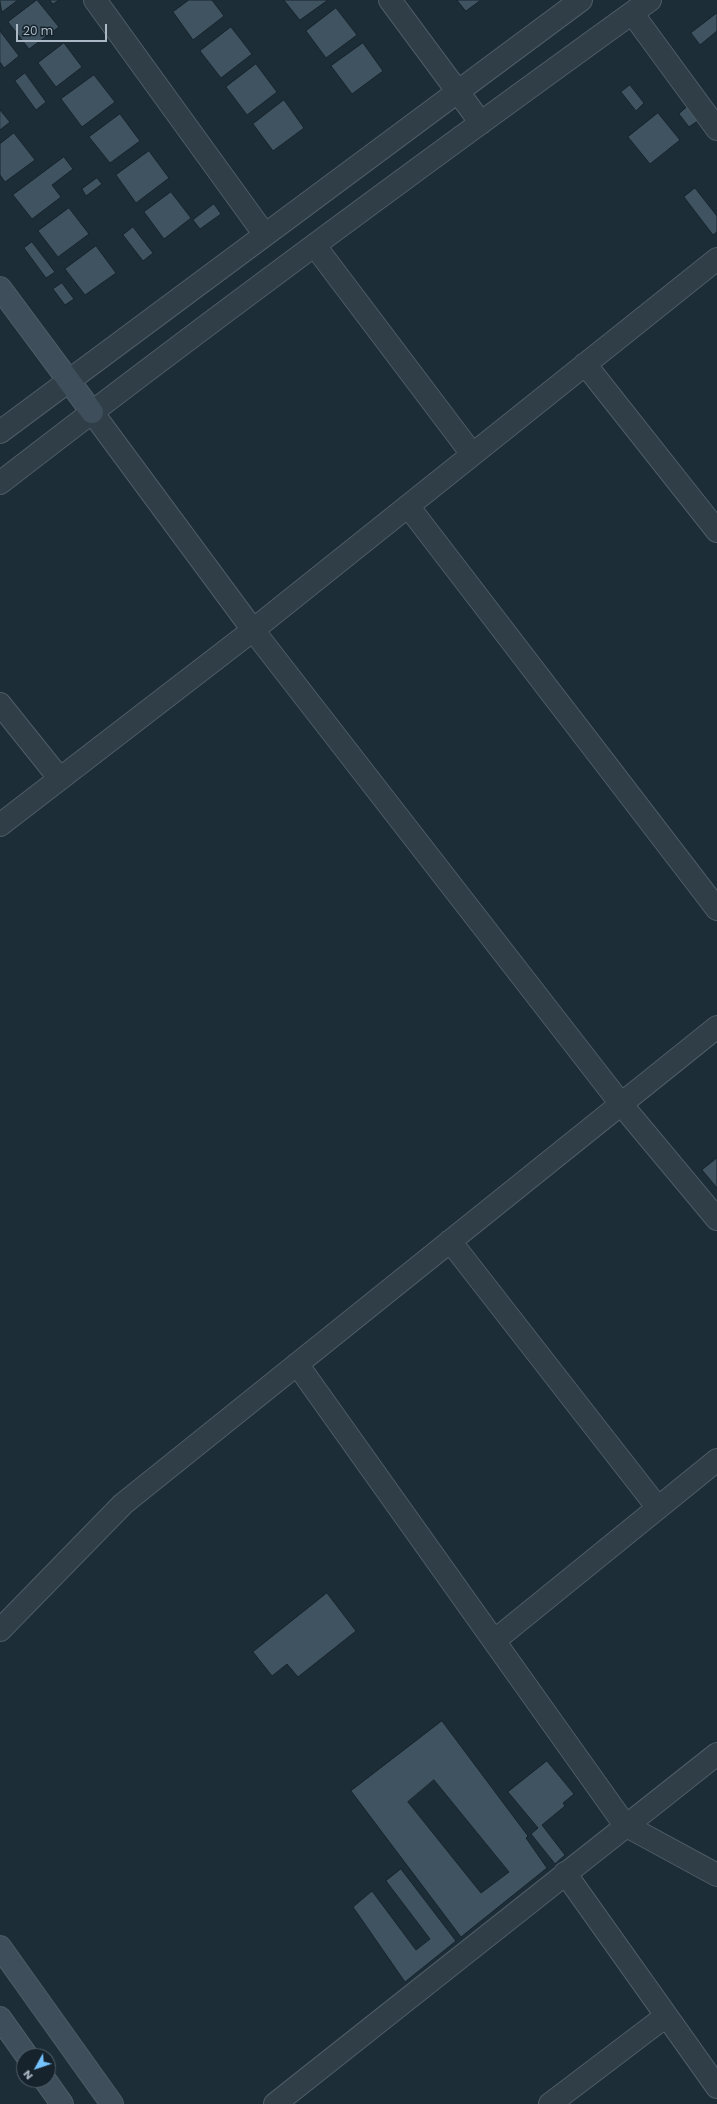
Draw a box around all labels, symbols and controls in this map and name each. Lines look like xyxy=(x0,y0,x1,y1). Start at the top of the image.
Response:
scale bar xyxy=(18,16,109,42)
text: 20 m xyxy=(23,22,53,39)
north arrow xyxy=(16,2048,56,2088)
text: N xyxy=(19,2067,36,2083)

